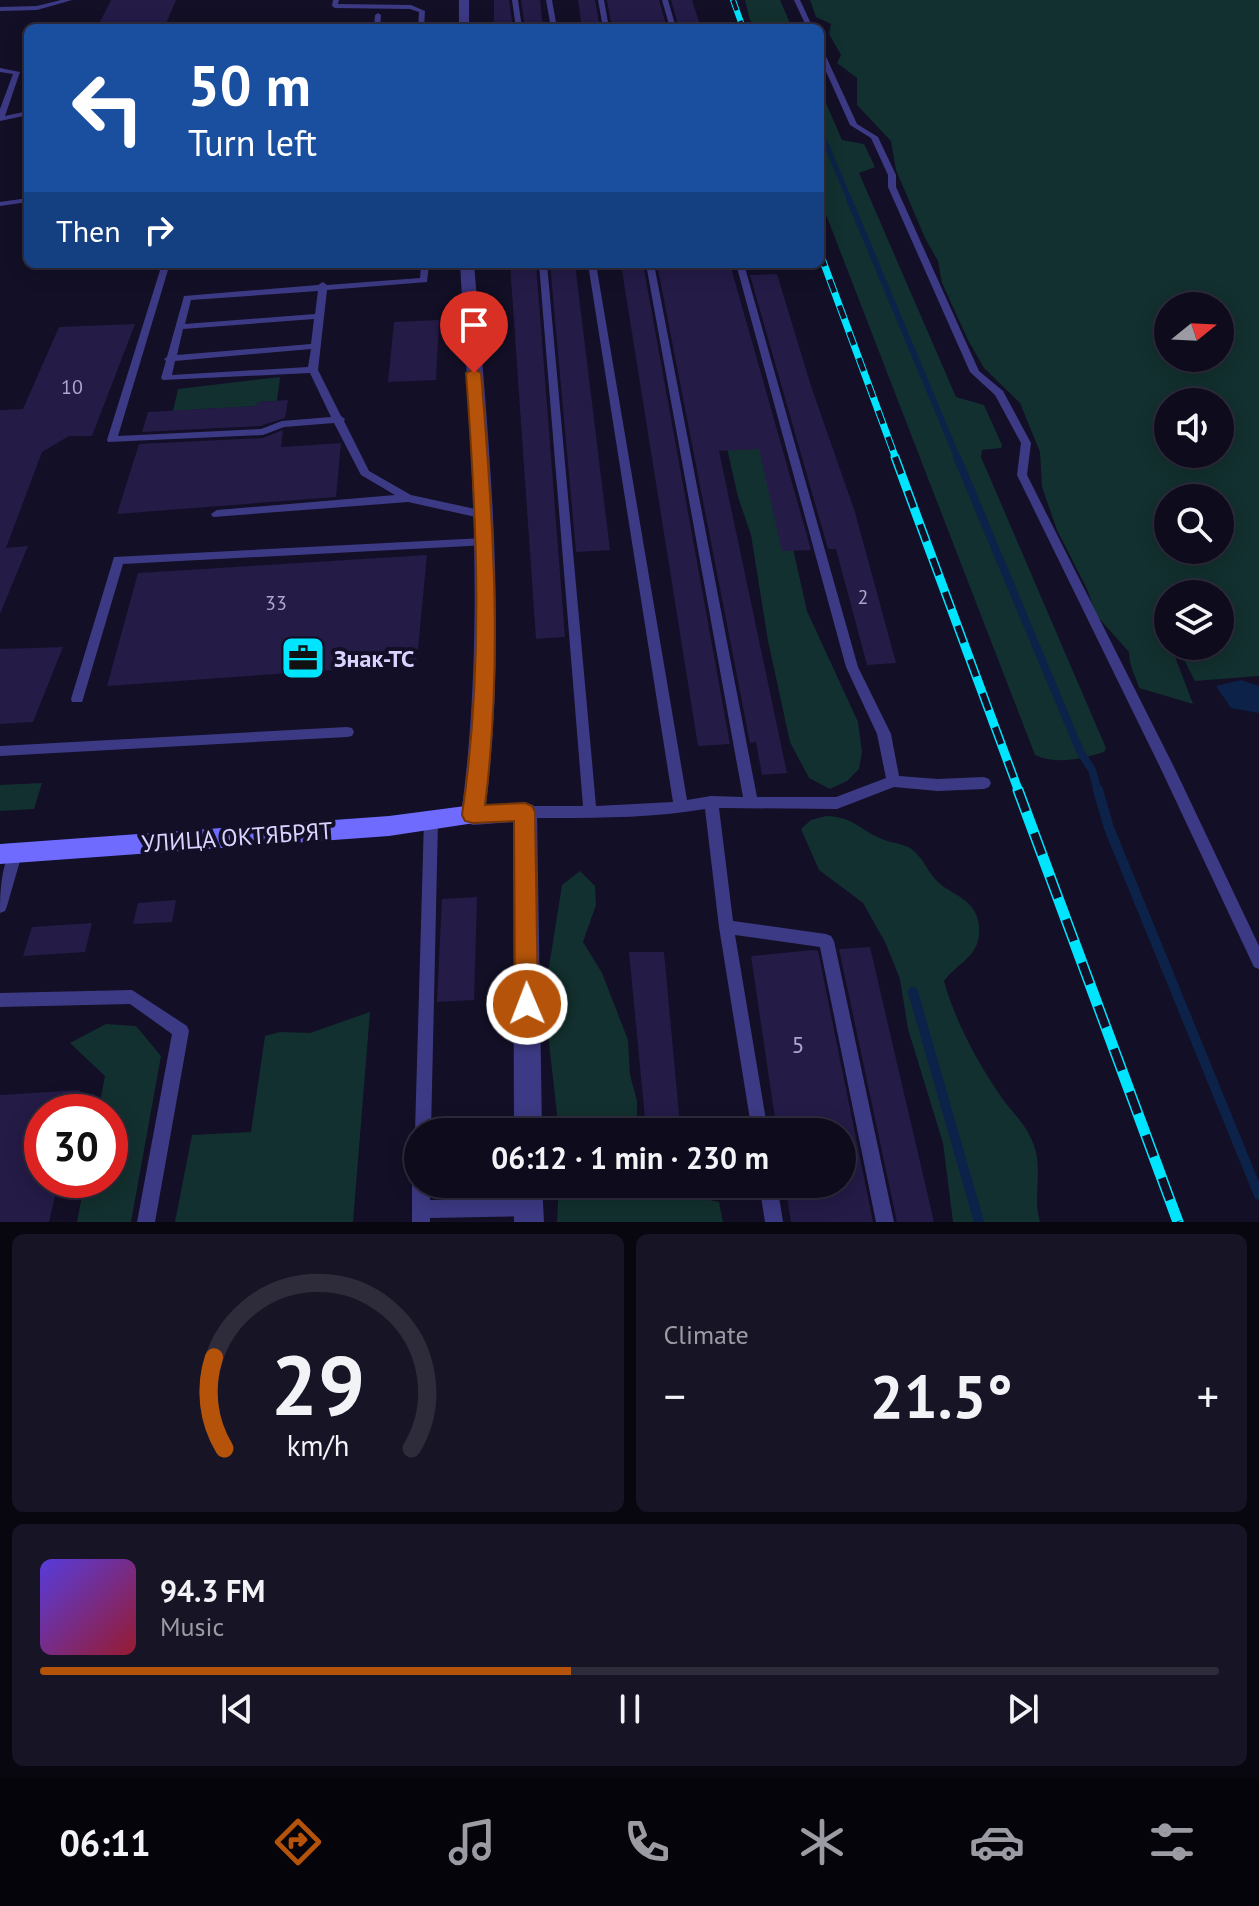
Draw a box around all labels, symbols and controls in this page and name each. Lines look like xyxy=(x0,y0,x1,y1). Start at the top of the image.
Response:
text: 50 m xyxy=(188,49,311,121)
icon: left xyxy=(56,56,160,160)
text: Turn left xyxy=(188,119,317,166)
icon: right xyxy=(137,208,181,252)
text: Then xyxy=(56,211,121,250)
pin xyxy=(440,291,508,373)
north arrow xyxy=(1154,292,1234,372)
map controls xyxy=(1154,292,1234,660)
icon: arrive xyxy=(452,303,496,347)
house number: 10 xyxy=(61,374,83,400)
button: sound xyxy=(1154,388,1234,468)
button: search xyxy=(1154,484,1234,564)
button: layers xyxy=(1154,580,1234,660)
house number: 2 xyxy=(858,584,868,610)
house number: 33 xyxy=(265,590,287,616)
office icon: Знак-ТС xyxy=(279,634,327,682)
place label: Знак-ТС xyxy=(334,643,415,674)
street label: УЛИЦА ОКТЯБРЯТ xyxy=(141,815,333,859)
position arrow xyxy=(485,962,569,1046)
house number: 5 xyxy=(791,1029,805,1060)
speed limit sign: 30 xyxy=(24,1094,128,1198)
text: 06:12 · 1 min · 230 m xyxy=(491,1138,769,1177)
text: Climate xyxy=(664,1318,749,1351)
text: 29 xyxy=(271,1330,365,1438)
text: 21.5° xyxy=(870,1357,1013,1435)
text: − xyxy=(664,1367,686,1424)
text: + xyxy=(1197,1367,1219,1424)
text: km/h xyxy=(286,1427,349,1464)
text: 94.3 FM xyxy=(160,1571,265,1610)
text: Music xyxy=(160,1610,224,1643)
icon: previous xyxy=(215,1687,259,1731)
icon: pause xyxy=(608,1687,652,1731)
icon: next xyxy=(1001,1687,1045,1731)
icon: directions xyxy=(270,1814,326,1870)
icon: music xyxy=(444,1814,500,1870)
icon: phone xyxy=(619,1814,675,1870)
icon: climate xyxy=(794,1814,850,1870)
icon: car xyxy=(969,1814,1025,1870)
icon: filters xyxy=(1144,1814,1200,1870)
text: 06:11 xyxy=(59,1819,151,1866)

